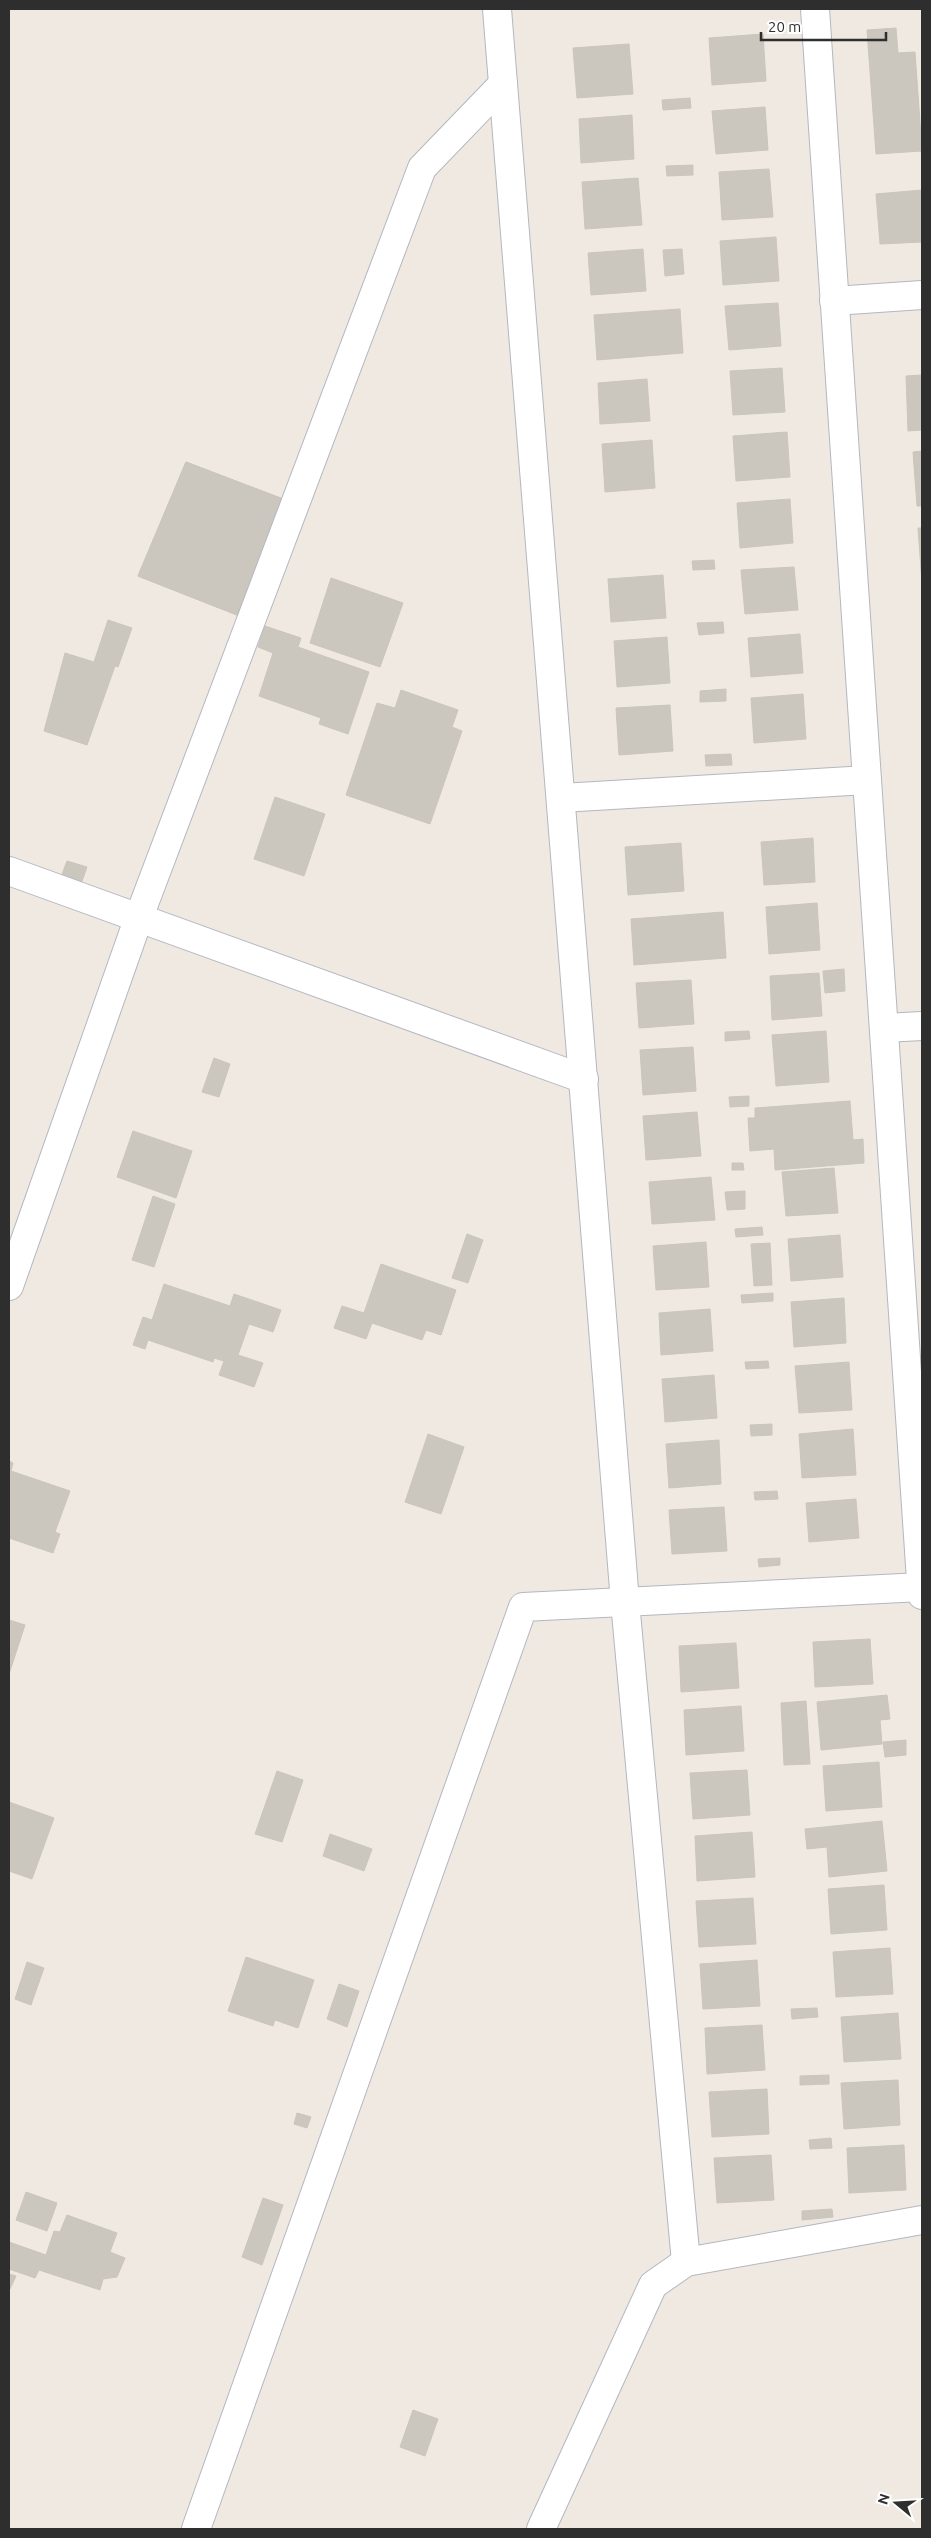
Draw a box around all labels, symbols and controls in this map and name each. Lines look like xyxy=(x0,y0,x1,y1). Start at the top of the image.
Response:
scale bar xyxy=(761,10,886,42)
text: 20 m xyxy=(768,18,801,35)
north arrow xyxy=(871,2478,921,2528)
text: N xyxy=(874,2492,893,2506)

